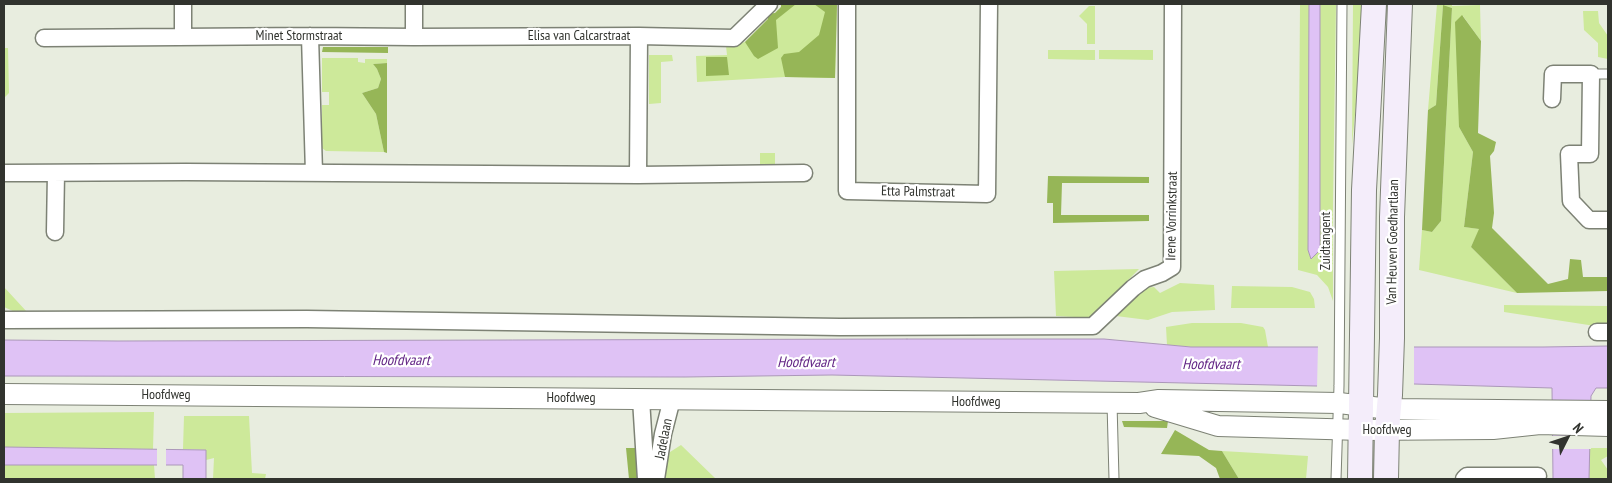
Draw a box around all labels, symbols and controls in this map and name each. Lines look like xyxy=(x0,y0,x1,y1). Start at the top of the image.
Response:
street label: Minet Stormstraat xyxy=(256,28,342,44)
street label: Elisa van Calcarstraat xyxy=(528,28,630,44)
street label: Irene Vorrinkstraat xyxy=(1163,171,1181,261)
street label: Van Heuven Goedhartlaan xyxy=(1384,179,1402,305)
street label: Etta Palmstraat xyxy=(881,183,955,201)
street label: Zuidtangent xyxy=(1318,212,1334,270)
water label: Hoofdvaart xyxy=(372,352,430,370)
water label: Hoofdvaart xyxy=(777,354,835,372)
water label: Hoofdvaart xyxy=(1182,356,1240,374)
street label: Hoofdweg xyxy=(142,387,190,403)
street label: Hoofdweg xyxy=(547,390,595,406)
street label: Hoofdweg xyxy=(952,394,1000,410)
north arrow xyxy=(1542,413,1592,463)
street label: Jadelaan xyxy=(652,417,676,461)
text: N xyxy=(1569,419,1588,437)
street label: Hoofdweg xyxy=(1363,422,1411,438)

